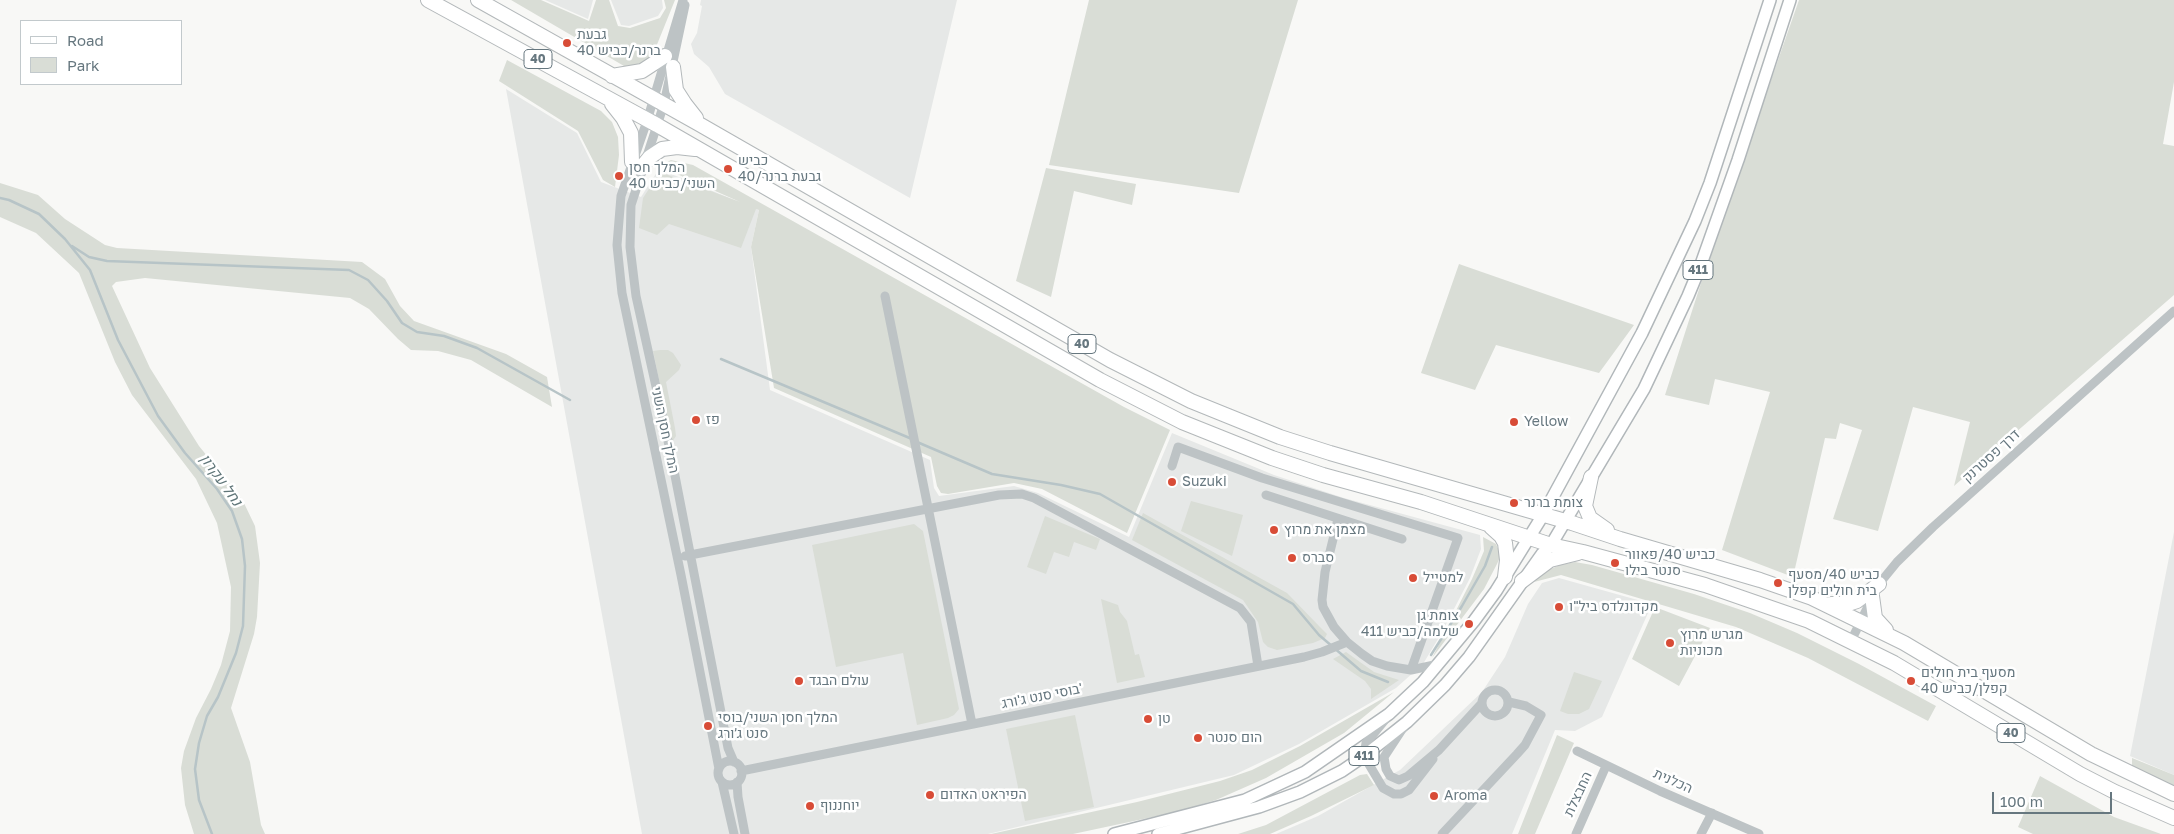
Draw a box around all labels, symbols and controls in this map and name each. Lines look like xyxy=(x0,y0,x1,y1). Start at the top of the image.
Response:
legend xyxy=(20,20,182,85)
place label: גבעת ברנר/כביש 40 xyxy=(577,27,661,59)
text: Road xyxy=(67,31,104,49)
marker: גבעת ברנר/כביש 40 xyxy=(561,37,573,49)
road number: 40 xyxy=(524,50,552,68)
text: Park xyxy=(67,56,99,74)
place label: כביש 40/גבעת ברנר xyxy=(738,153,821,186)
place label: המלך חסן השני/כביש 40 xyxy=(629,160,715,192)
marker: כביש 40/גבעת ברנר xyxy=(722,163,734,175)
marker: המלך חסן השני/כביש 40 xyxy=(613,170,625,182)
road number: 411 xyxy=(1683,260,1713,280)
road number: 40 xyxy=(1068,334,1096,354)
street label: המלך חסן השני xyxy=(648,385,682,475)
place label: פז xyxy=(706,412,720,428)
marker: פז xyxy=(690,414,702,426)
place label: Yellow xyxy=(1524,414,1568,430)
marker: Yellow xyxy=(1508,416,1520,428)
street label: דרך פסטרנק xyxy=(1959,426,2023,486)
water label: נחל עקרון xyxy=(196,450,246,510)
place label: Suzuki xyxy=(1182,474,1227,490)
marker: Suzuki xyxy=(1166,476,1178,488)
place label: צומת ברנר xyxy=(1524,495,1583,511)
marker: צומת ברנר xyxy=(1508,497,1520,509)
place label: מצמן את מרוץ xyxy=(1284,522,1366,538)
marker: מצמן את מרוץ xyxy=(1268,524,1280,536)
place label: כביש 40/פאוור סנטר בילו xyxy=(1625,547,1716,580)
place label: סברס xyxy=(1302,550,1334,566)
marker: סברס xyxy=(1286,552,1298,564)
marker: כביש 40/פאוור סנטר בילו xyxy=(1609,557,1621,569)
place label: כביש 40/מסעף בית חולים קפלן xyxy=(1788,567,1880,600)
place label: למטייל xyxy=(1423,570,1463,586)
marker: למטייל xyxy=(1407,572,1419,584)
marker: כביש 40/מסעף בית חולים קפלן xyxy=(1772,577,1784,589)
place label: מקדונלדס ביל"ו xyxy=(1569,599,1658,615)
marker: מקדונלדס ביל"ו xyxy=(1553,601,1565,613)
place label: צומת גן שלמה/כביש 411 xyxy=(1361,608,1459,640)
marker: צומת גן שלמה/כביש 411 xyxy=(1463,618,1475,630)
place label: מגרש מרוץ מכוניות xyxy=(1680,627,1743,660)
marker: מגרש מרוץ מכוניות xyxy=(1664,637,1676,649)
place label: מסעף בית חולים קפלן/כביש 40 xyxy=(1921,665,2015,698)
place label: עולם הבגד xyxy=(809,673,869,689)
marker: עולם הבגד xyxy=(793,675,805,687)
marker: מסעף בית חולים קפלן/כביש 40 xyxy=(1905,675,1917,687)
street label: בוסי סנט ג'ורג' xyxy=(1000,680,1084,712)
place label: המלך חסן השני/בוסי סנט ג׳ורג xyxy=(718,710,838,742)
place label: טן xyxy=(1158,711,1171,727)
marker: טן xyxy=(1142,713,1154,725)
marker: המלך חסן השני/בוסי סנט ג׳ורג xyxy=(702,720,714,732)
road number: 40 xyxy=(1997,724,2025,742)
place label: הום סנטר xyxy=(1208,730,1262,746)
marker: הום סנטר xyxy=(1192,732,1204,744)
road number: 411 xyxy=(1349,746,1379,766)
street label: הכלנית xyxy=(1651,765,1695,797)
street label: החבצלת xyxy=(1560,769,1596,819)
scale bar xyxy=(1994,782,2114,814)
place label: הפיראט האדום xyxy=(940,787,1027,803)
place label: Aroma xyxy=(1444,788,1487,804)
marker: הפיראט האדום xyxy=(924,789,936,801)
marker: Aroma xyxy=(1428,790,1440,802)
text: 100 m xyxy=(2000,792,2043,810)
place label: יוחננוף xyxy=(820,798,859,814)
marker: יוחננוף xyxy=(804,800,816,812)

